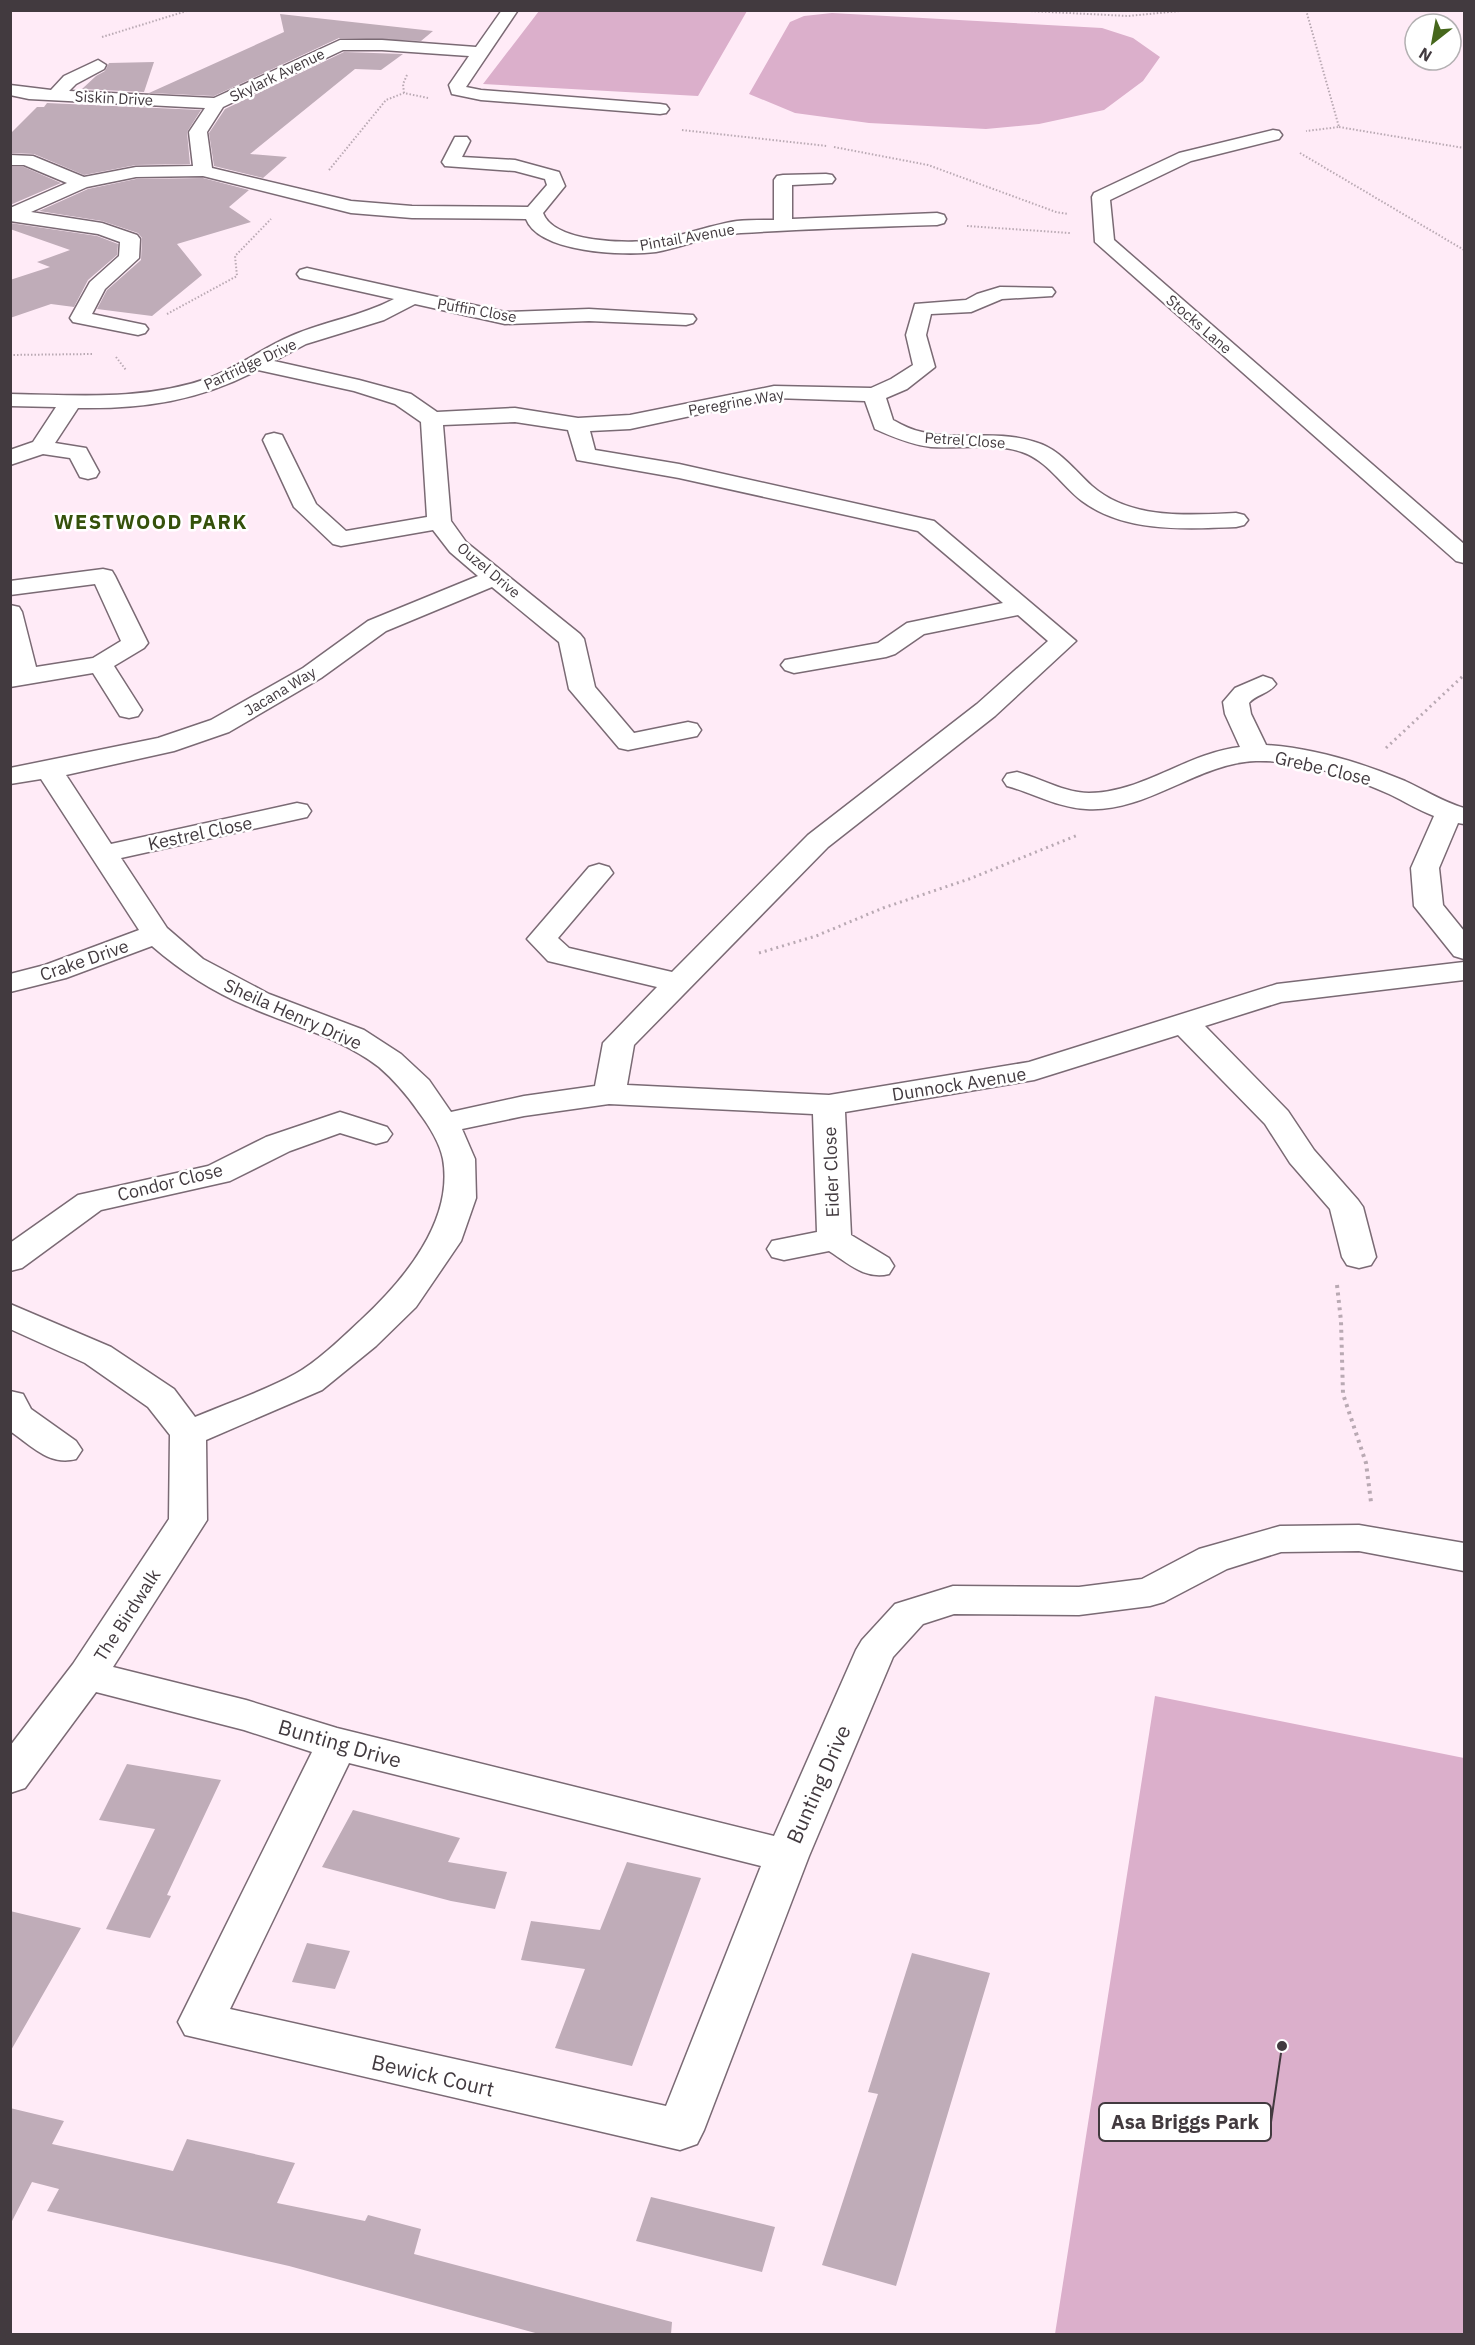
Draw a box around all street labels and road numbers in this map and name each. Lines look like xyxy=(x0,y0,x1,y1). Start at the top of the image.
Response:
street label: Skylark Avenue xyxy=(226,44,328,106)
street label: Siskin Drive xyxy=(74,86,154,110)
street label: Pintail Avenue xyxy=(638,219,736,255)
street label: Stocks Lane xyxy=(1162,290,1236,358)
street label: Puffin Close xyxy=(436,294,518,326)
street label: Partridge Drive xyxy=(201,334,299,394)
street label: Peregrine Way xyxy=(687,384,786,420)
street label: Petrel Close xyxy=(924,428,1006,452)
street label: Ouzel Drive xyxy=(454,538,524,602)
street label: Jacana Way xyxy=(241,662,320,720)
street label: Grebe Close xyxy=(1273,746,1374,790)
street label: Kestrel Close xyxy=(146,811,254,855)
street label: Crake Drive xyxy=(37,934,132,986)
street label: Sheila Henry Drive xyxy=(221,973,366,1055)
street label: Dunnock Avenue xyxy=(890,1062,1028,1106)
street label: Eider Close xyxy=(818,1126,844,1218)
street label: Condor Close xyxy=(115,1158,225,1206)
street label: The Birdwalk xyxy=(89,1564,166,1666)
street label: Bunting Drive xyxy=(275,1712,405,1774)
street label: Bunting Drive xyxy=(779,1720,857,1848)
street label: Bewick Court xyxy=(369,2047,497,2103)

